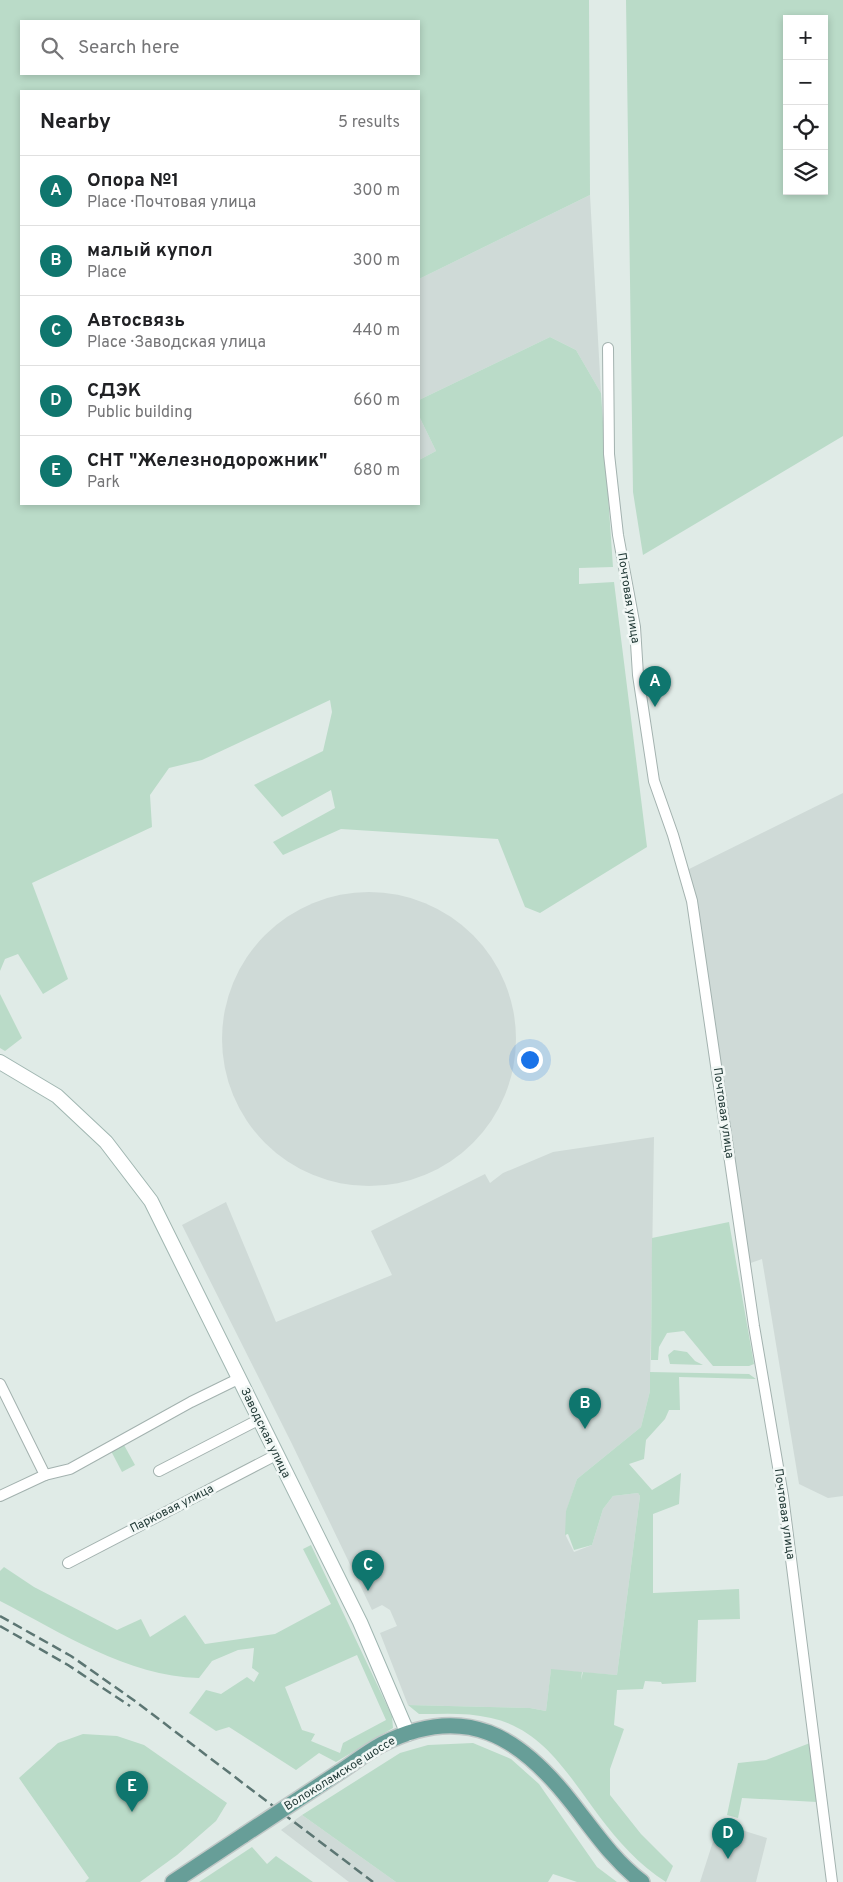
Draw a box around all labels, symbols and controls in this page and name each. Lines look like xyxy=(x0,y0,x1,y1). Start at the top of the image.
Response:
map controls xyxy=(783,15,828,195)
button: + xyxy=(783,15,828,60)
search box xyxy=(20,20,420,75)
icon: search xyxy=(38,34,66,62)
text: Search here xyxy=(78,36,180,60)
button: − xyxy=(783,60,828,105)
button: locate xyxy=(783,105,828,150)
text: Nearby xyxy=(40,109,111,136)
text: 5 results xyxy=(338,113,400,133)
button: layers xyxy=(783,150,828,195)
text: Опора №1 xyxy=(87,169,179,193)
text: A xyxy=(50,181,62,201)
text: 300 m xyxy=(353,181,400,201)
text: Place · Почтовая улица xyxy=(87,193,256,213)
text: малый купол xyxy=(87,239,213,263)
text: B xyxy=(50,251,62,271)
text: 300 m xyxy=(353,251,400,271)
text: Place xyxy=(87,263,127,283)
text: Автосвязь xyxy=(87,309,185,333)
text: C xyxy=(51,321,61,341)
text: 440 m xyxy=(353,321,400,341)
text: Place · Заводская улица xyxy=(87,333,266,353)
text: СДЭК xyxy=(87,379,141,403)
text: D xyxy=(50,391,62,411)
text: 660 m xyxy=(353,391,400,411)
text: Public building xyxy=(87,403,192,423)
text: СНТ "Железнодорожник" xyxy=(87,449,327,473)
text: E xyxy=(51,461,61,481)
text: 680 m xyxy=(353,461,400,481)
text: Park xyxy=(87,473,120,493)
street label: Почтовая улица xyxy=(613,552,643,644)
pin: A xyxy=(639,666,671,707)
your location xyxy=(517,1047,543,1073)
street label: Почтовая улица xyxy=(709,1067,737,1159)
street label: Заводская улица xyxy=(236,1385,294,1481)
pin: B xyxy=(569,1388,601,1429)
street label: Почтовая улица xyxy=(770,1468,798,1560)
street label: Парковая улица xyxy=(127,1481,217,1537)
pin: C xyxy=(352,1550,384,1591)
street label: Волоколамское шоссе xyxy=(281,1733,399,1815)
pin: E xyxy=(116,1771,148,1812)
pin: D xyxy=(712,1818,744,1859)

